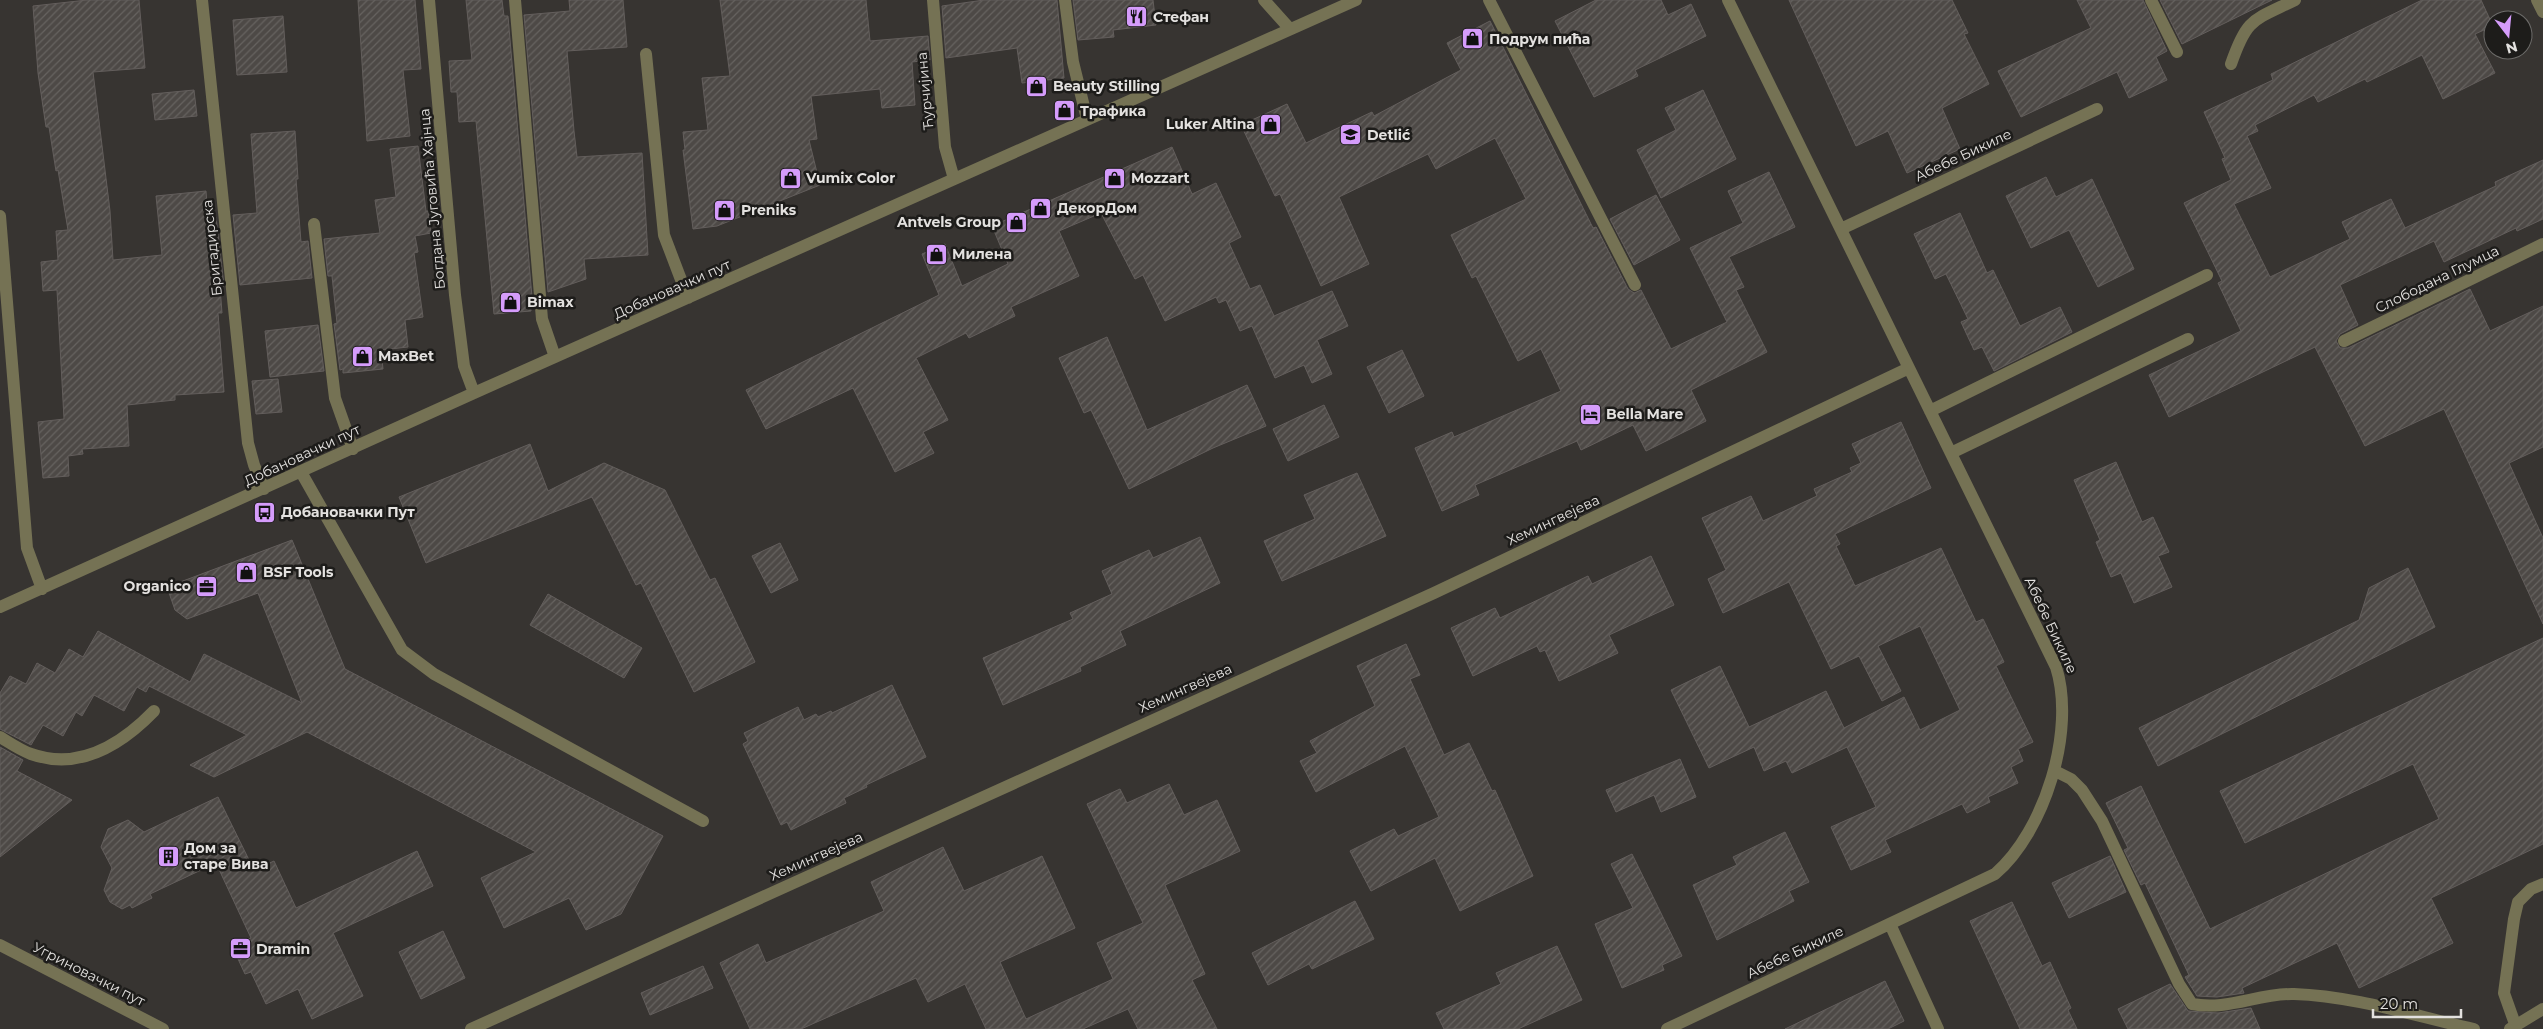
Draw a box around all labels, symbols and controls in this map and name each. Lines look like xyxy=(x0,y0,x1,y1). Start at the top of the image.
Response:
restaurant icon: Стефан xyxy=(1125,5,1149,29)
place label: Стефан xyxy=(1153,8,1209,26)
north arrow xyxy=(2483,10,2533,60)
shop icon: Подрум пића xyxy=(1461,27,1485,51)
place label: Подрум пића xyxy=(1489,30,1590,48)
text: N xyxy=(2504,37,2520,58)
street label: Ћурчијина xyxy=(913,51,937,131)
shop icon: Beauty Stilling xyxy=(1025,74,1049,98)
place label: Beauty Stilling xyxy=(1053,77,1160,95)
shop icon: Трафика xyxy=(1052,99,1076,123)
place label: Трафика xyxy=(1080,102,1146,120)
street label: Богдана Југовића Хајнца xyxy=(415,108,449,290)
shop icon: Luker Altina xyxy=(1259,112,1283,136)
place label: Luker Altina xyxy=(1166,115,1255,133)
school or university icon: Detlić xyxy=(1339,123,1363,147)
street label: Абебе Бикиле xyxy=(1912,125,2014,185)
place label: Detlić xyxy=(1367,126,1411,144)
shop icon: Vumix Color xyxy=(778,166,802,190)
shop icon: Mozzart xyxy=(1103,166,1127,190)
place label: Vumix Color xyxy=(805,169,895,187)
place label: Mozzart xyxy=(1131,169,1190,187)
shop icon: ДекорДом xyxy=(1029,196,1053,220)
shop icon: Preniks xyxy=(713,198,737,222)
street label: Бригадирска xyxy=(198,199,226,297)
place label: ДекорДом xyxy=(1057,199,1137,217)
place label: Preniks xyxy=(741,201,797,219)
shop icon: Antvels Group xyxy=(1005,210,1029,234)
place label: Antvels Group xyxy=(896,213,1001,231)
street label: Слободана Глумца xyxy=(2372,241,2502,317)
shop icon: Милена xyxy=(924,242,948,266)
place label: Милена xyxy=(952,245,1012,263)
street label: Добановачки пут xyxy=(611,255,733,323)
shop icon: Bimax xyxy=(499,290,523,314)
place label: Bimax xyxy=(527,293,574,311)
shop icon: MaxBet xyxy=(350,344,374,368)
place label: MaxBet xyxy=(378,347,434,365)
hotel icon: Bella Mare xyxy=(1578,402,1602,426)
place label: Bella Mare xyxy=(1606,405,1683,423)
street label: Добановачки пут xyxy=(241,420,363,490)
street label: Хемингвејева xyxy=(1504,491,1602,549)
bus stop icon: Добановачки Пут xyxy=(253,500,277,524)
place label: Добановачки Пут xyxy=(281,503,415,521)
shop icon: BSF Tools xyxy=(235,560,259,584)
place label: BSF Tools xyxy=(263,563,334,581)
office icon: Organico xyxy=(195,574,219,598)
street label: Абебе Бикиле xyxy=(2021,574,2081,676)
place label: Organico xyxy=(124,577,191,595)
street label: Хемингвејева xyxy=(1135,659,1235,717)
street label: Хемингвејева xyxy=(766,827,866,885)
place label: Дом за старе Вива xyxy=(184,839,268,873)
building icon: Дом за старе Вива xyxy=(156,844,180,868)
street label: Абебе Бикиле xyxy=(1744,922,1846,982)
office icon: Dramin xyxy=(228,937,252,961)
street label: Угриновачки пут xyxy=(30,938,148,1010)
place label: Dramin xyxy=(256,940,310,958)
scale bar xyxy=(2373,986,2460,1018)
text: 20 m xyxy=(2380,994,2418,1013)

